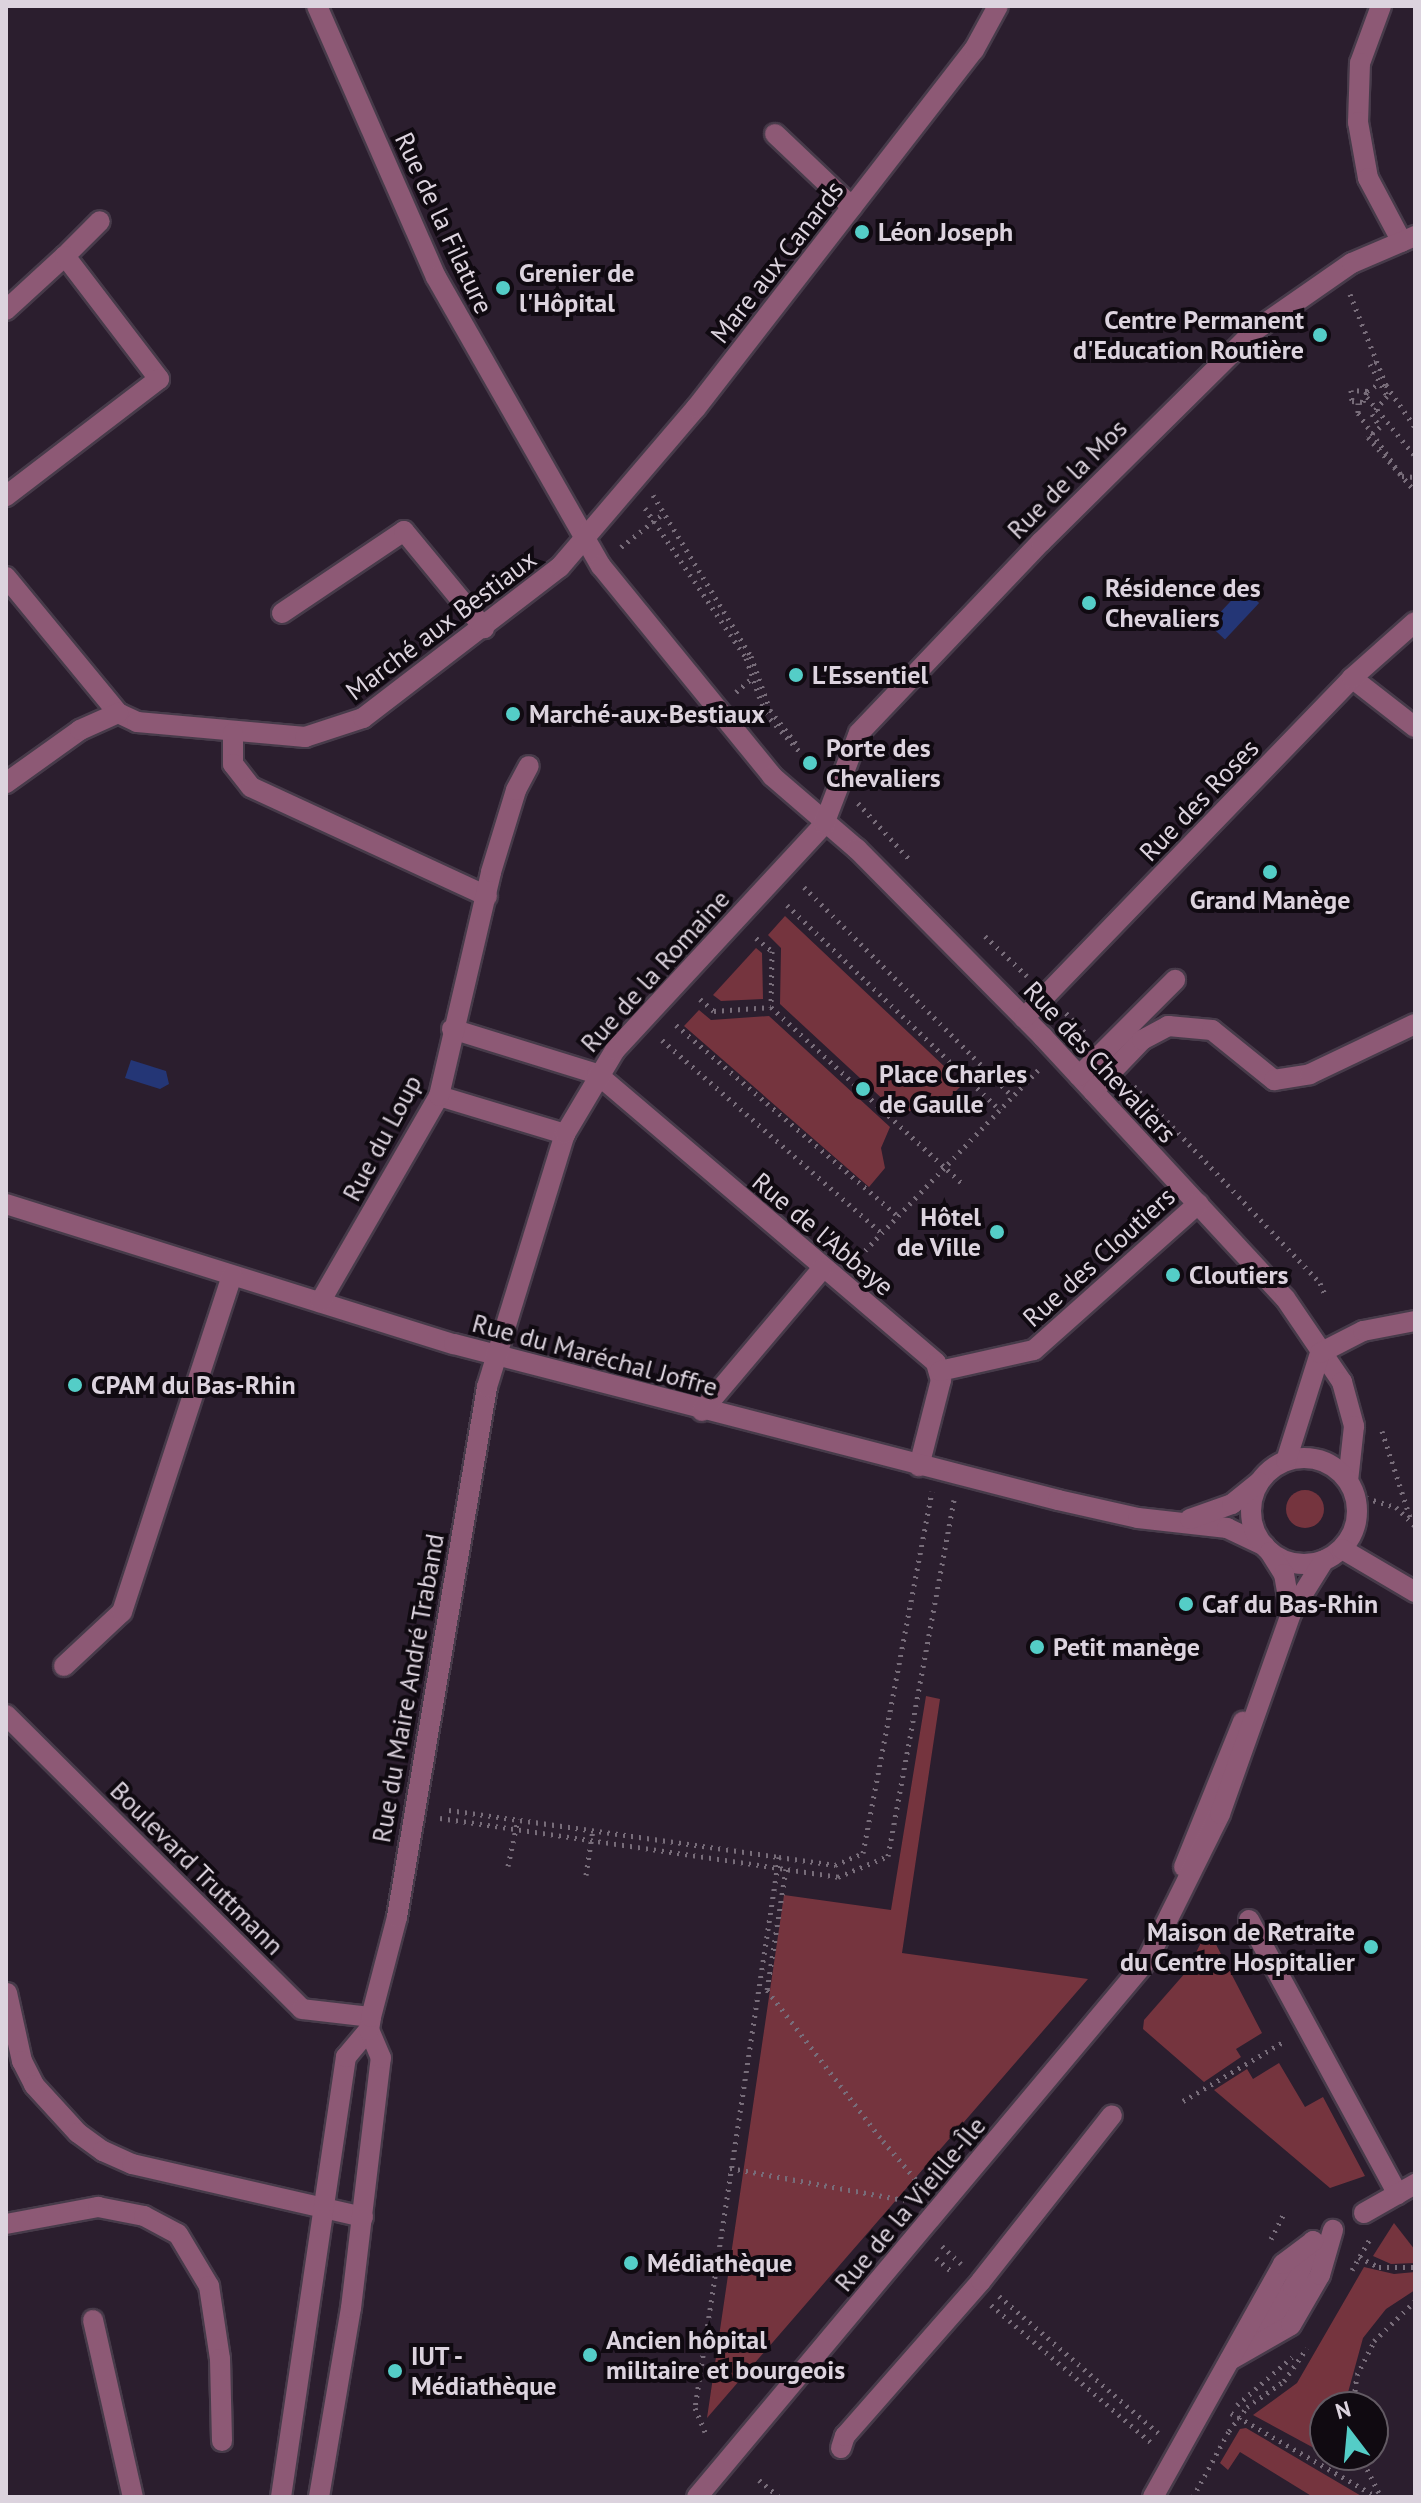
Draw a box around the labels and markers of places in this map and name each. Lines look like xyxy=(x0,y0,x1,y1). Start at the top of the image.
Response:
place label: Léon Joseph xyxy=(878,216,1013,248)
marker: Léon Joseph xyxy=(853,223,871,241)
place label: Grenier de l'Hôpital xyxy=(519,257,634,318)
marker: Grenier de l'Hôpital xyxy=(494,279,512,297)
place label: Centre Permanent d'Education Routière xyxy=(1073,304,1304,366)
marker: Centre Permanent d'Education Routière xyxy=(1311,326,1329,344)
place label: Résidence des Chevaliers xyxy=(1105,572,1261,634)
marker: Résidence des Chevaliers xyxy=(1080,594,1098,612)
place label: L'Essentiel xyxy=(812,659,928,691)
marker: L'Essentiel xyxy=(787,666,805,684)
place label: Marché-aux-Bestiaux xyxy=(529,698,765,730)
marker: Marché-aux-Bestiaux xyxy=(504,705,522,723)
place label: Porte des Chevaliers xyxy=(826,732,941,794)
marker: Porte des Chevaliers xyxy=(801,754,819,772)
marker: Grand Manège xyxy=(1261,863,1279,881)
place label: Grand Manège xyxy=(1190,884,1350,916)
place label: Place Charles de Gaulle xyxy=(879,1058,1028,1120)
marker: Place Charles de Gaulle xyxy=(854,1080,872,1098)
place label: Hôtel de Ville xyxy=(896,1201,981,1262)
marker: Hôtel de Ville xyxy=(988,1223,1006,1241)
place label: Cloutiers xyxy=(1189,1259,1289,1291)
marker: Cloutiers xyxy=(1164,1266,1182,1284)
place label: CPAM du Bas-Rhin xyxy=(91,1369,296,1401)
marker: CPAM du Bas-Rhin xyxy=(66,1376,84,1394)
place label: Caf du Bas-Rhin xyxy=(1202,1588,1378,1620)
marker: Caf du Bas-Rhin xyxy=(1177,1595,1195,1613)
place label: Petit manège xyxy=(1053,1631,1200,1663)
marker: Petit manège xyxy=(1028,1638,1046,1656)
place label: Maison de Retraite du Centre Hospitalier xyxy=(1120,1916,1355,1978)
marker: Maison de Retraite du Centre Hospitalier xyxy=(1362,1938,1380,1956)
place label: Médiathèque xyxy=(647,2247,792,2279)
marker: Médiathèque xyxy=(622,2254,640,2272)
place label: Ancien hôpital militaire et bourgeois xyxy=(606,2324,845,2386)
place label: IUT - Médiathèque xyxy=(411,2340,556,2402)
marker: Ancien hôpital militaire et bourgeois xyxy=(581,2346,599,2364)
marker: IUT - Médiathèque xyxy=(386,2362,404,2380)

